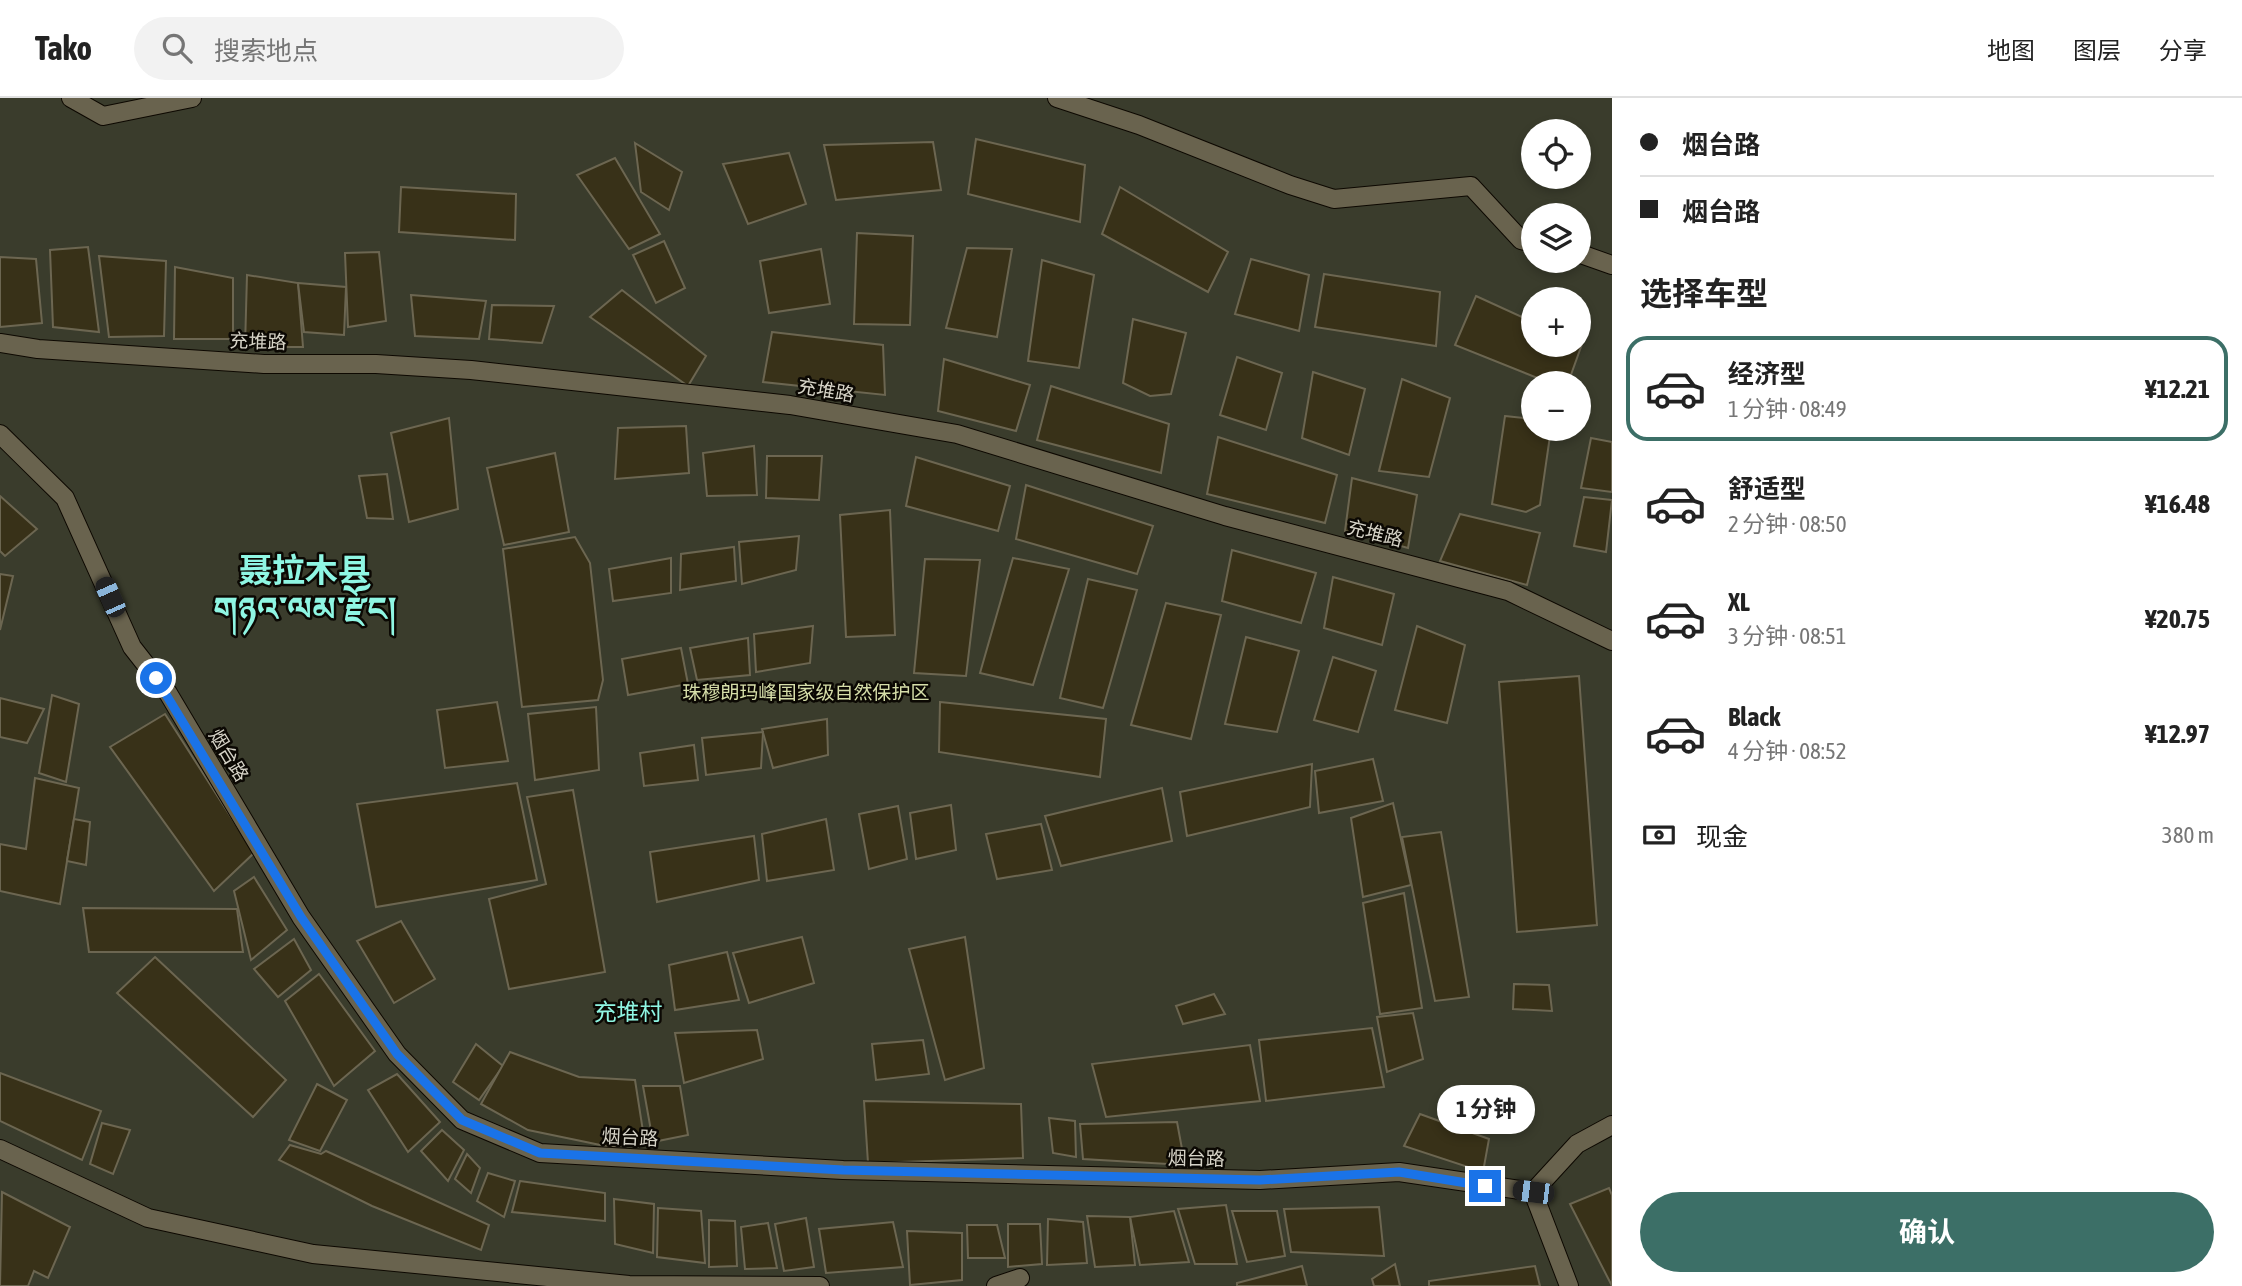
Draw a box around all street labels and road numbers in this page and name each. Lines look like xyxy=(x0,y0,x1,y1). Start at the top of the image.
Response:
street label: 充堆路 xyxy=(229,329,287,353)
street label: 充堆路 xyxy=(796,374,856,406)
street label: 充堆路 xyxy=(1345,515,1405,551)
street label: 烟台路 xyxy=(205,725,253,785)
street label: 烟台路 xyxy=(601,1125,659,1149)
street label: 烟台路 xyxy=(1167,1147,1225,1169)

